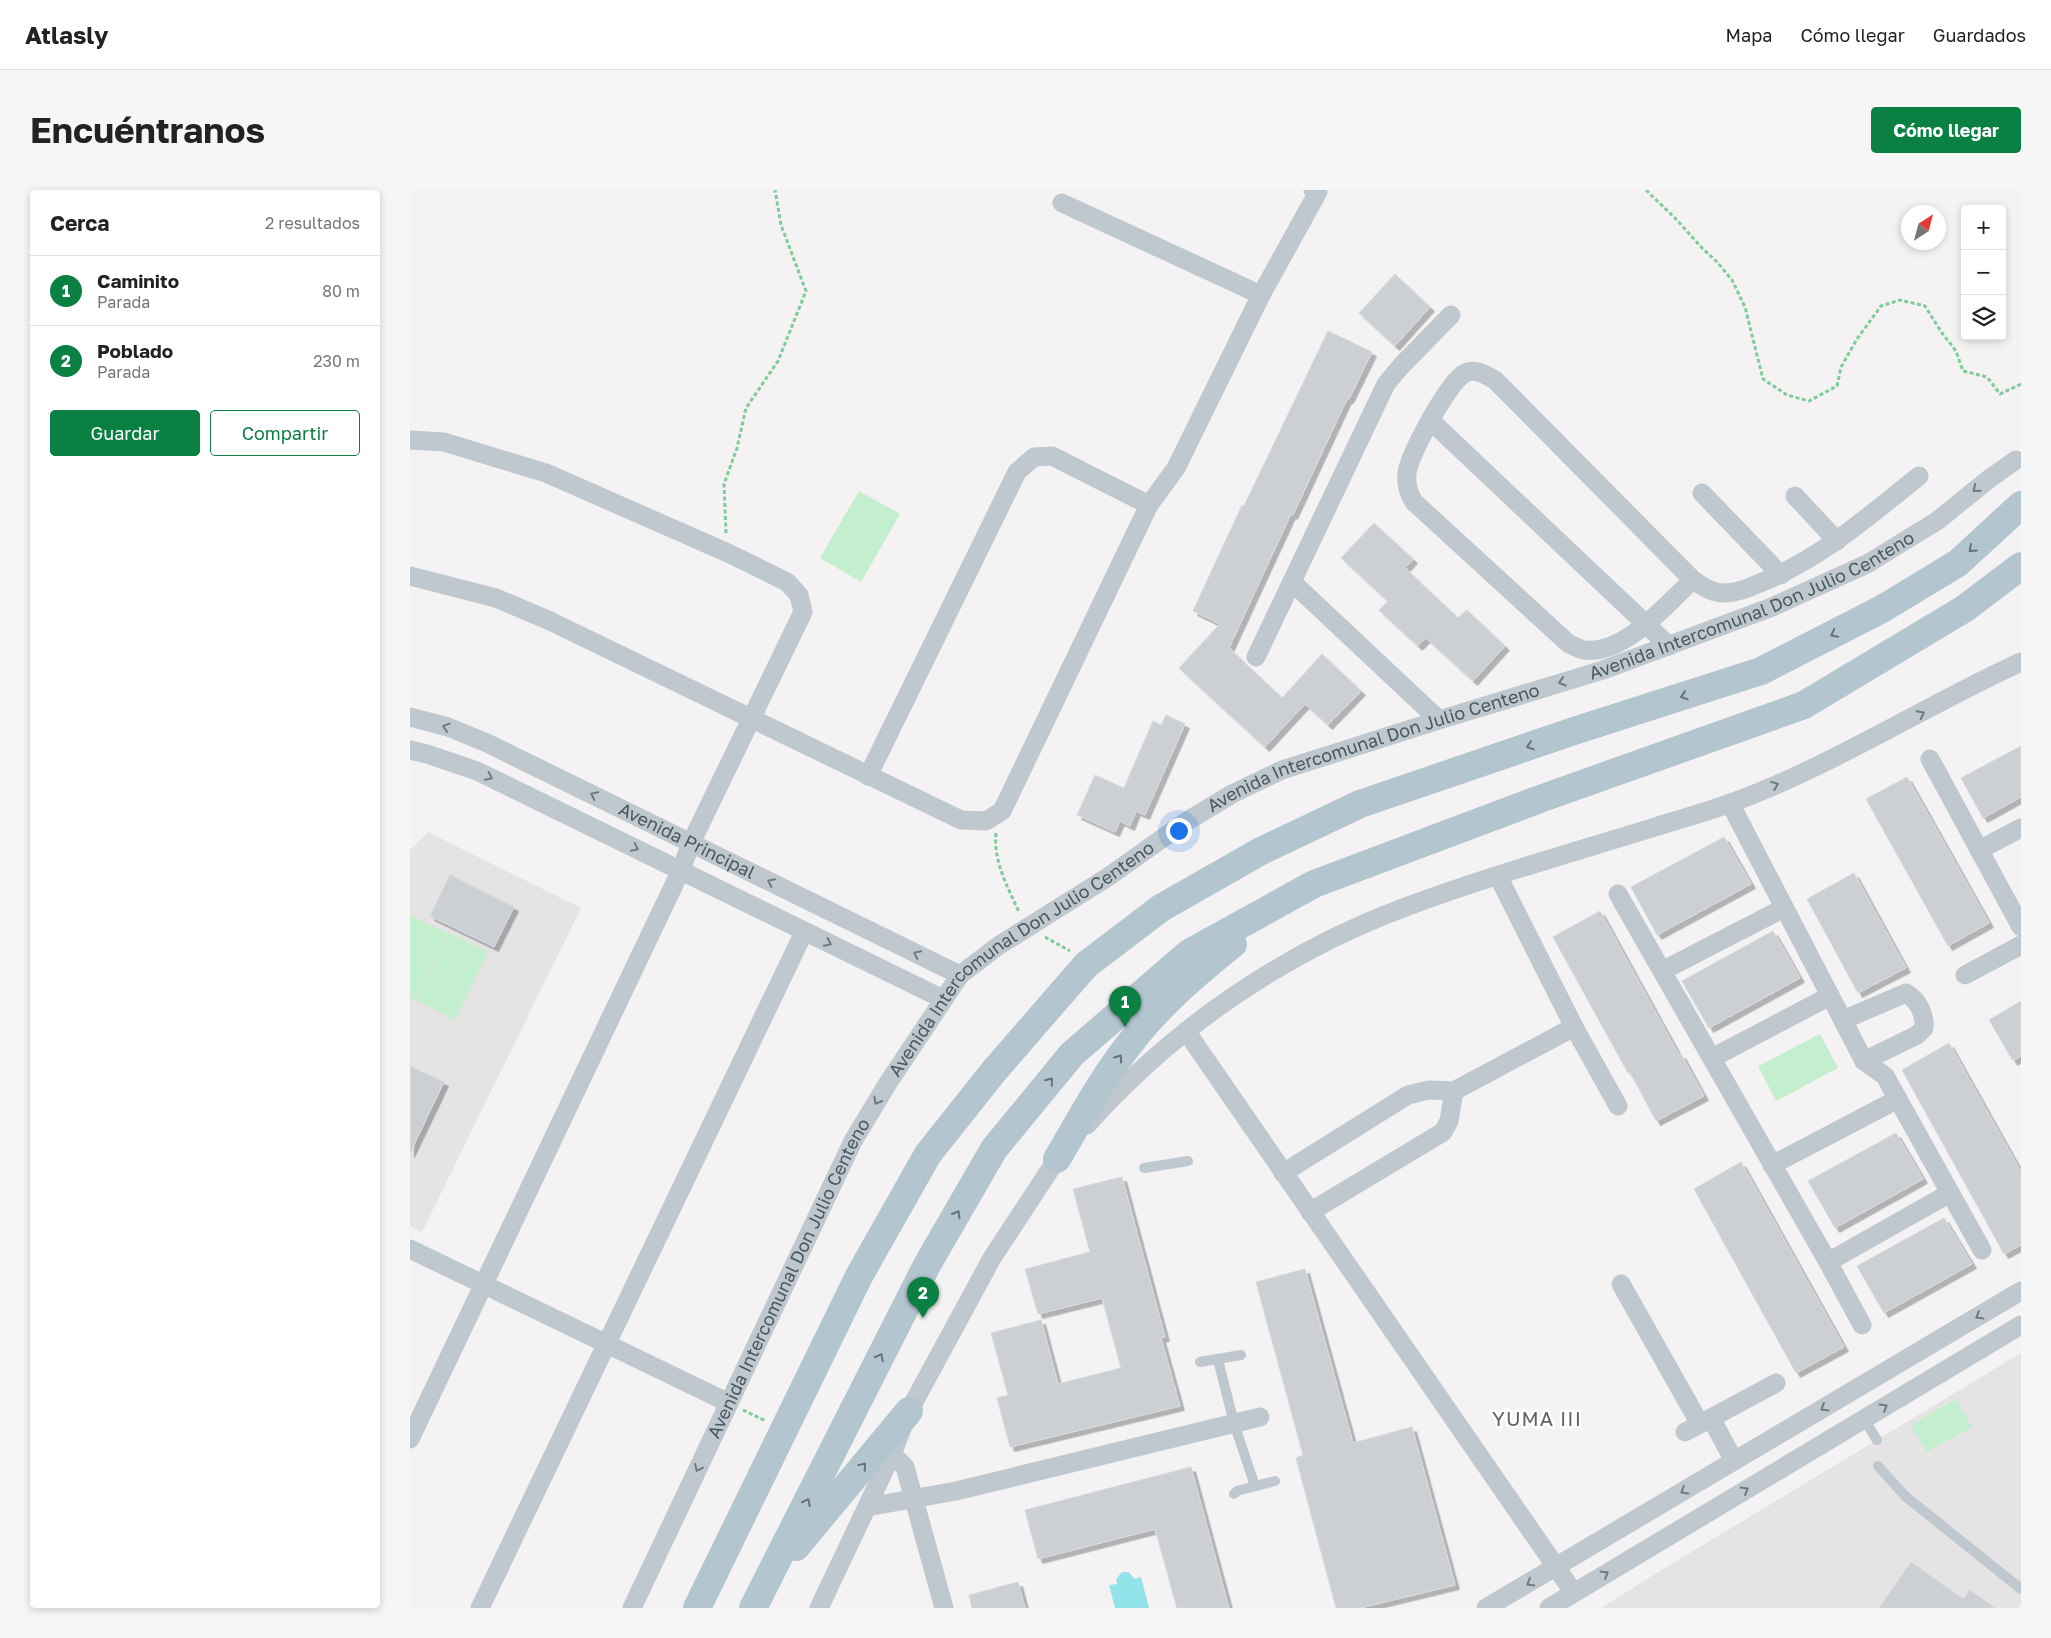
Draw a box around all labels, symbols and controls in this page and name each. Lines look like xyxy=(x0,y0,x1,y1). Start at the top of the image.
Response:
text: Atlasly xyxy=(25,20,108,49)
text: Mapa xyxy=(1726,24,1772,46)
text: Cómo llegar xyxy=(1800,24,1905,46)
text: Guardados xyxy=(1933,24,2026,46)
button: Cómo llegar xyxy=(1871,107,2021,153)
text: Encuéntranos xyxy=(30,109,265,151)
north arrow xyxy=(1901,205,1946,250)
map controls xyxy=(1961,205,2006,340)
button: + xyxy=(1961,205,2006,250)
text: Cerca xyxy=(50,210,109,236)
text: 2 resultados xyxy=(265,213,360,233)
button: − xyxy=(1961,250,2006,295)
text: Caminito xyxy=(97,269,179,292)
text: 1 xyxy=(62,281,70,301)
text: 80 m xyxy=(322,281,360,301)
text: Parada xyxy=(97,292,150,312)
button: layers xyxy=(1961,295,2006,340)
text: Poblado xyxy=(97,339,173,362)
text: 2 xyxy=(61,351,71,371)
text: 230 m xyxy=(313,351,360,371)
text: Parada xyxy=(97,362,150,382)
button: Guardar xyxy=(50,410,200,456)
button: Compartir xyxy=(210,410,360,456)
one-way arrow xyxy=(1973,484,1982,493)
street label: Avenida Intercomunal Don Julio Centeno xyxy=(1586,526,1918,684)
one-way arrow xyxy=(1969,543,1978,552)
one-way arrow xyxy=(1830,628,1839,638)
one-way arrow xyxy=(1559,677,1567,687)
street label: Avenida Intercomunal Don Julio Centeno xyxy=(1203,678,1542,817)
one-way arrow xyxy=(1681,690,1689,700)
one-way arrow xyxy=(1915,710,1924,720)
one-way arrow xyxy=(443,723,451,733)
one-way arrow xyxy=(1526,740,1534,750)
one-way arrow xyxy=(484,771,493,781)
one-way arrow xyxy=(1770,781,1779,792)
one-way arrow xyxy=(590,791,599,801)
street label: Avenida Principal xyxy=(615,797,759,883)
your location xyxy=(1166,818,1192,844)
street label: Avenida Intercomunal Don Julio Centeno xyxy=(883,836,1158,1080)
one-way arrow xyxy=(630,842,639,852)
one-way arrow xyxy=(767,878,776,889)
one-way arrow xyxy=(823,937,832,947)
one-way arrow xyxy=(913,950,922,960)
pin: 1 xyxy=(1109,986,1141,1027)
one-way arrow xyxy=(1113,1054,1122,1064)
one-way arrow xyxy=(1044,1078,1052,1087)
one-way arrow xyxy=(873,1096,883,1105)
street label: Avenida Intercomunal Don Julio Centeno xyxy=(702,1114,874,1441)
one-way arrow xyxy=(950,1210,960,1219)
pin: 2 xyxy=(907,1277,939,1318)
one-way arrow xyxy=(1976,1309,1985,1319)
one-way arrow xyxy=(874,1353,884,1362)
one-way arrow xyxy=(1821,1401,1830,1411)
one-way arrow xyxy=(1879,1404,1888,1414)
district label: YUMA III xyxy=(1492,1406,1582,1430)
one-way arrow xyxy=(694,1463,704,1472)
one-way arrow xyxy=(858,1463,867,1472)
one-way arrow xyxy=(1681,1484,1690,1494)
one-way arrow xyxy=(1739,1487,1748,1497)
one-way arrow xyxy=(801,1498,811,1507)
one-way arrow xyxy=(1600,1570,1609,1580)
one-way arrow xyxy=(1526,1576,1535,1586)

